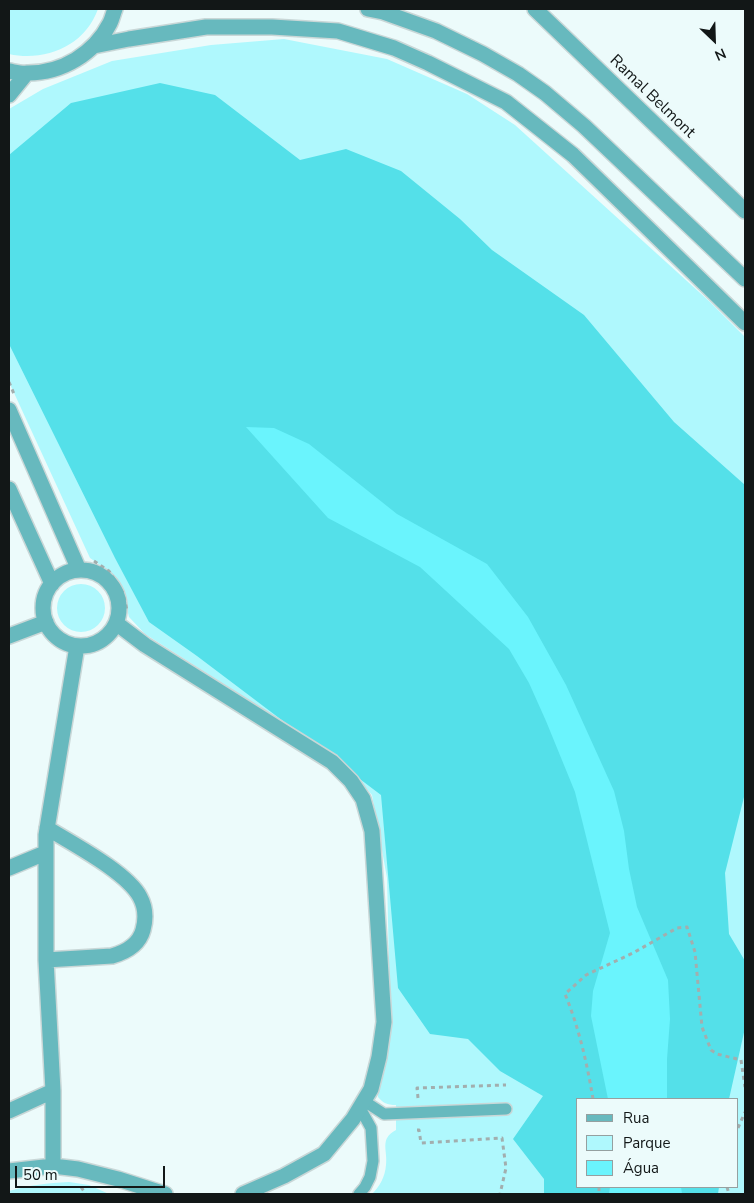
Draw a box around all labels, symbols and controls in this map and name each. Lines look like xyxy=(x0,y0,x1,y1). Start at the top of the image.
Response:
north arrow xyxy=(689,15,739,65)
text: N xyxy=(712,43,729,65)
street label: Ramal Belmont xyxy=(605,51,699,143)
legend xyxy=(576,1098,739,1188)
text: Rua xyxy=(623,1108,649,1128)
text: Parque xyxy=(623,1133,671,1153)
scale bar xyxy=(18,1156,168,1188)
text: Água xyxy=(623,1158,659,1178)
text: 50 m xyxy=(23,1165,58,1185)

